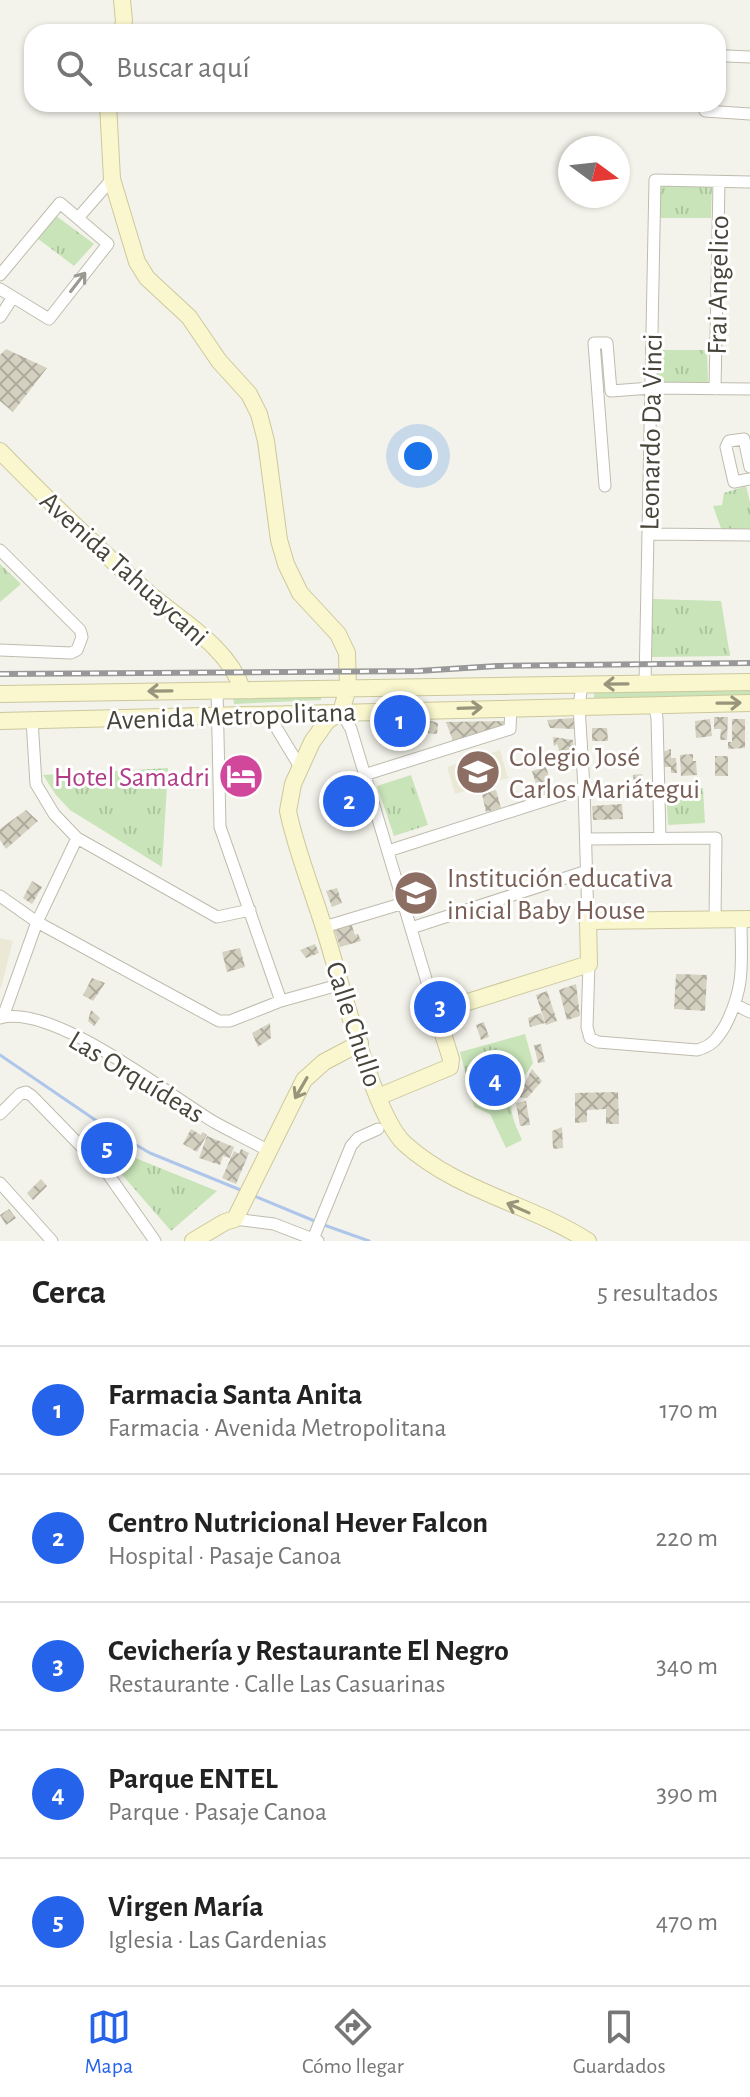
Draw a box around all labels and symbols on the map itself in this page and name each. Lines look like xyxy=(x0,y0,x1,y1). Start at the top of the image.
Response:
north arrow xyxy=(558,136,630,208)
street label: Frai Angelico xyxy=(704,215,734,355)
one-way arrow xyxy=(70,272,87,293)
street label: Leonardo Da Vinci xyxy=(636,333,668,531)
your location xyxy=(398,436,438,476)
street label: Avenida Tahuaycani xyxy=(34,487,213,652)
one-way arrow xyxy=(603,676,630,692)
one-way arrow xyxy=(147,683,174,699)
pin: 1 xyxy=(374,691,426,751)
one-way arrow xyxy=(715,695,742,711)
street label: Avenida Metropolitana xyxy=(106,699,357,735)
one-way arrow xyxy=(456,700,483,716)
place label: Colegio José Carlos Mariátegui xyxy=(509,744,700,804)
school or university icon: Colegio José Carlos Mariátegui xyxy=(454,748,502,796)
hotel icon: Hotel Samadri xyxy=(217,752,265,800)
place label: Hotel Samadri xyxy=(54,764,210,792)
pin: 2 xyxy=(323,771,375,831)
place label: Institución educativa inicial Baby House xyxy=(447,865,673,925)
school or university icon: Institución educativa inicial Baby House xyxy=(392,869,440,917)
street label: Calle Chullo xyxy=(320,959,386,1091)
pin: 3 xyxy=(414,977,466,1037)
street label: Las Orquídeas xyxy=(63,1026,208,1129)
pin: 4 xyxy=(469,1050,521,1110)
one-way arrow xyxy=(293,1076,309,1099)
pin: 5 xyxy=(81,1118,133,1178)
one-way arrow xyxy=(506,1199,530,1214)

